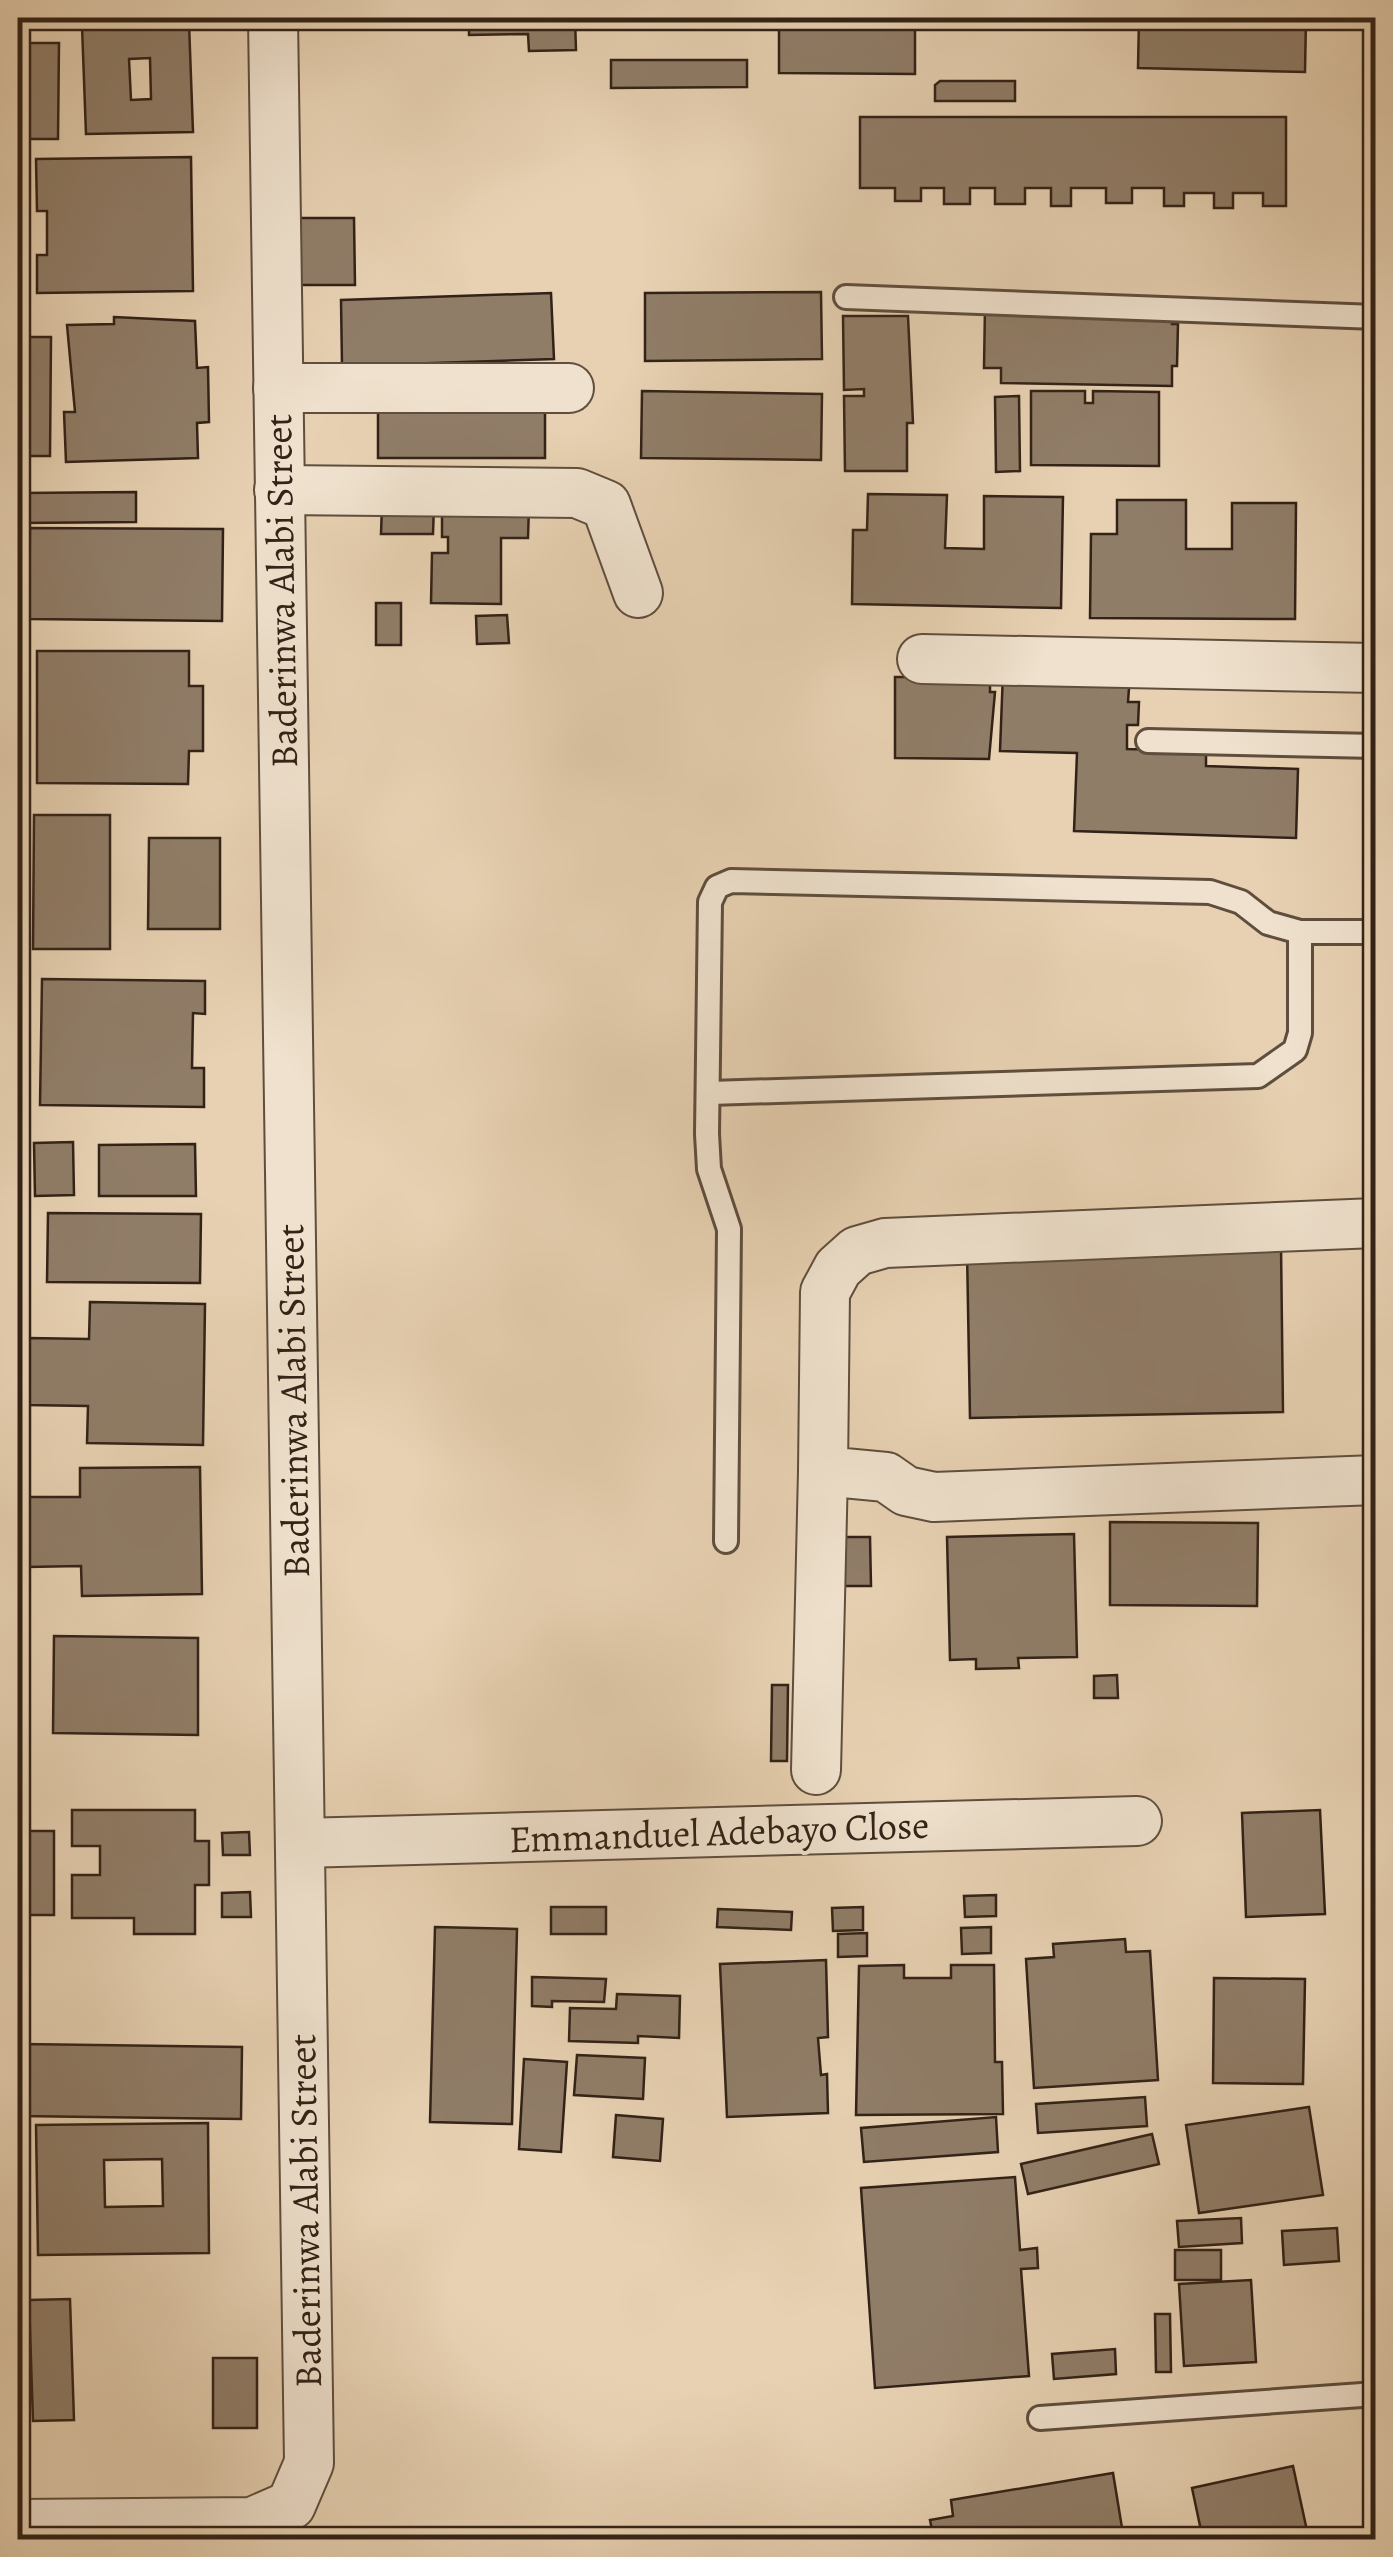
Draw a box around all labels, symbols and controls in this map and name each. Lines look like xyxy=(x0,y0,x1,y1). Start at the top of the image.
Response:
street label: Baderinwa Alabi Street xyxy=(252,414,310,768)
street label: Baderinwa Alabi Street xyxy=(264,1224,322,1578)
street label: Emmanduel Adebayo Close xyxy=(508,1799,930,1865)
street label: Baderinwa Alabi Street xyxy=(276,2034,334,2388)

